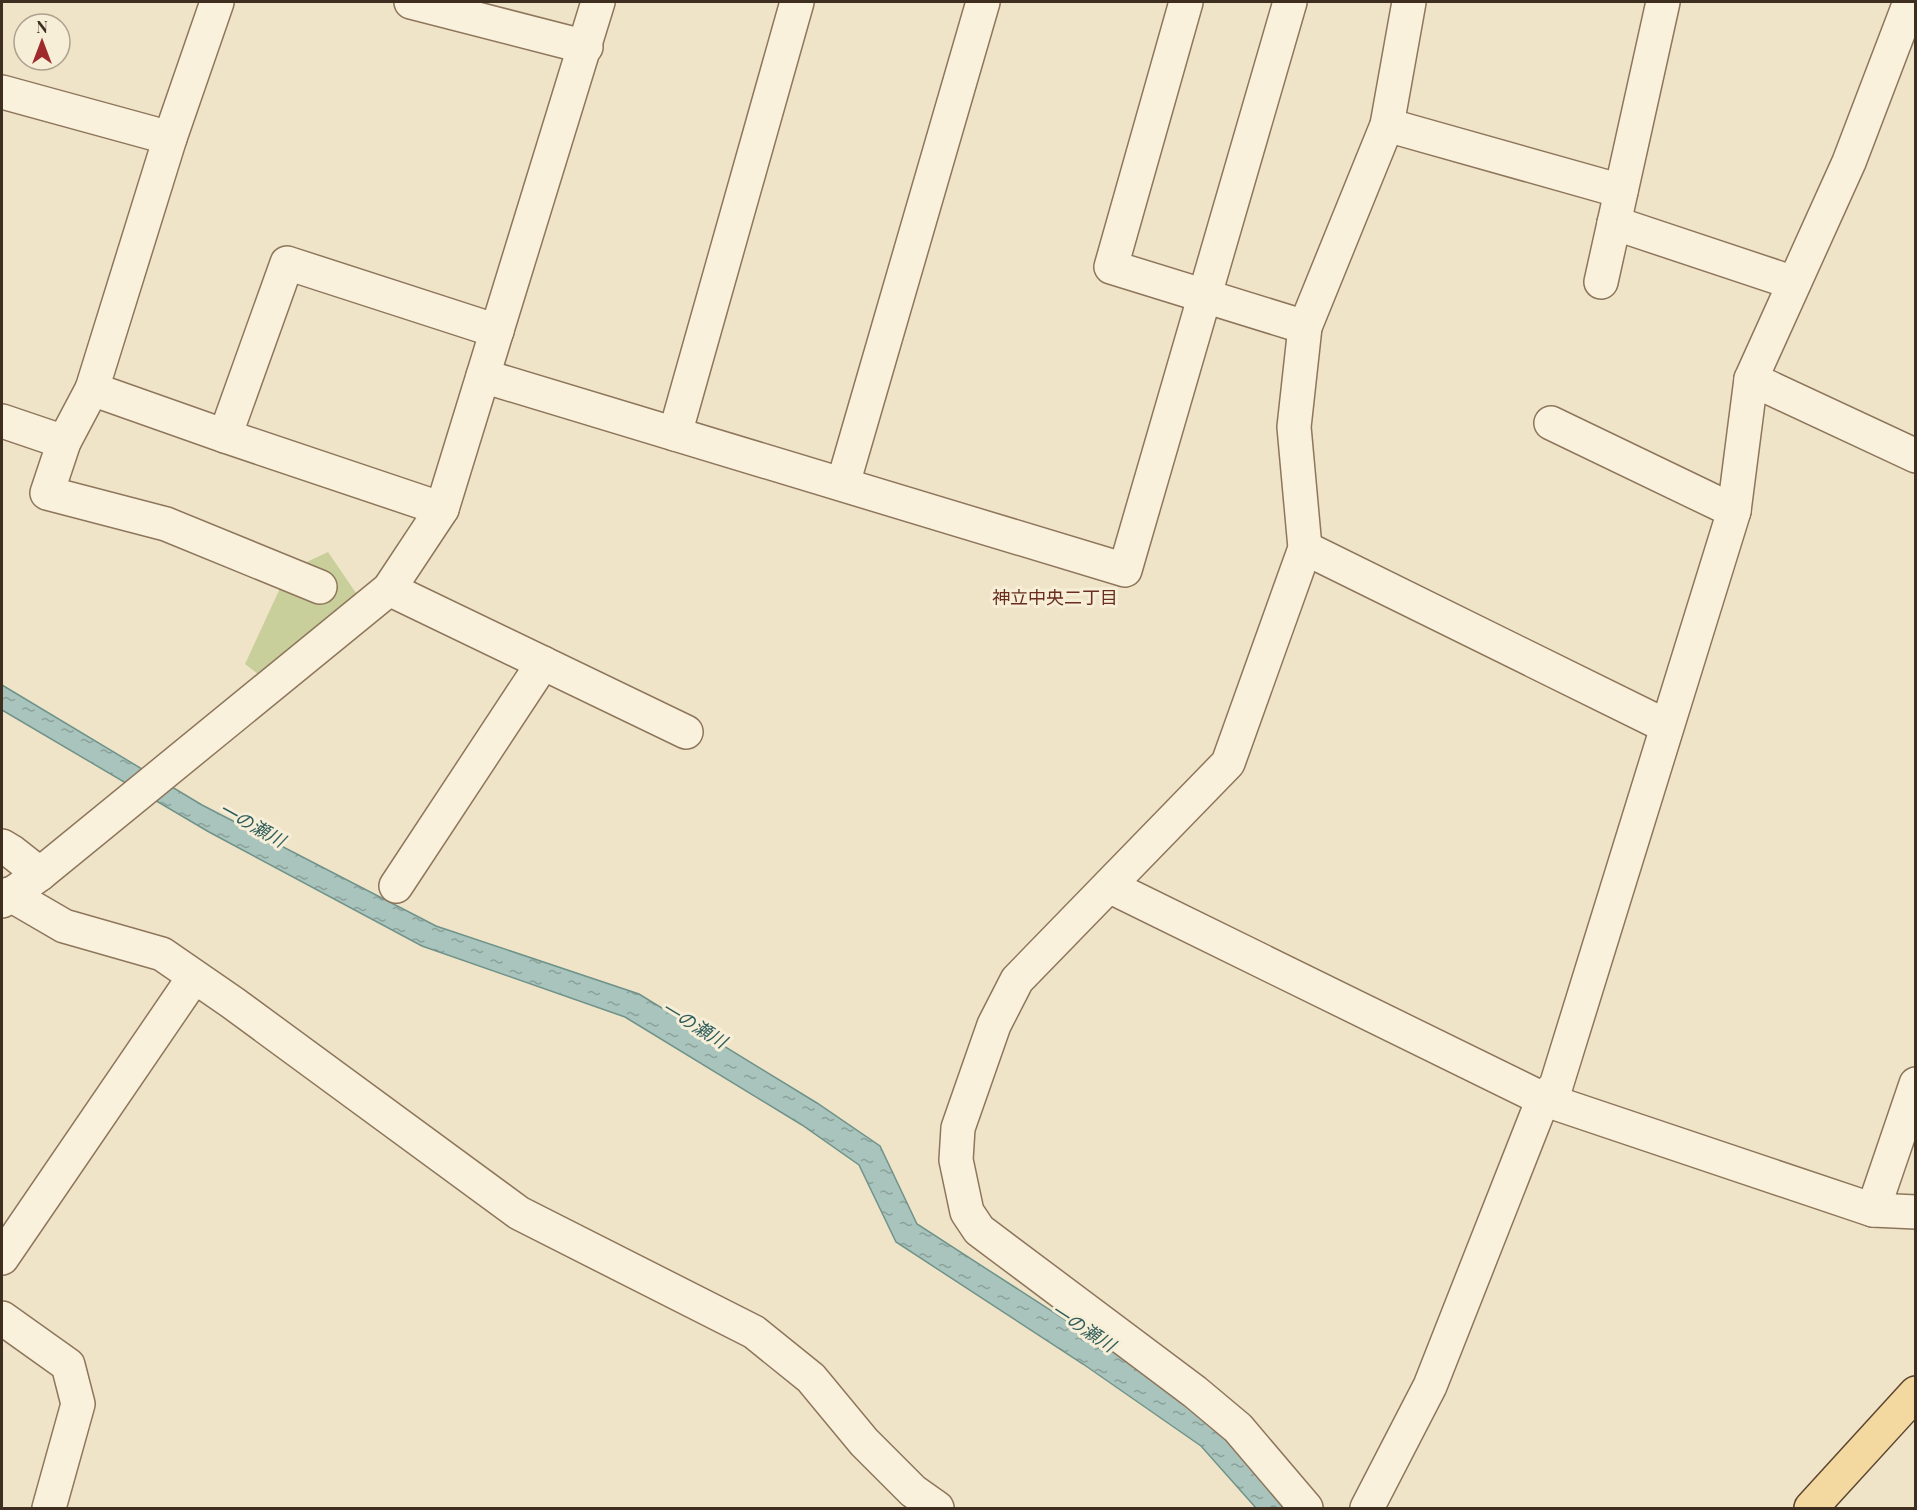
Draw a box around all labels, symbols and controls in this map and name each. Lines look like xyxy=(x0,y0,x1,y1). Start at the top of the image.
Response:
north arrow xyxy=(12,12,72,72)
text: N xyxy=(36,16,48,37)
district label: 神立中央二丁目 xyxy=(992,585,1118,609)
water label: 一の瀬川 xyxy=(215,796,292,853)
water label: 一の瀬川 xyxy=(657,995,733,1054)
water label: 一の瀬川 xyxy=(1047,1297,1122,1358)

